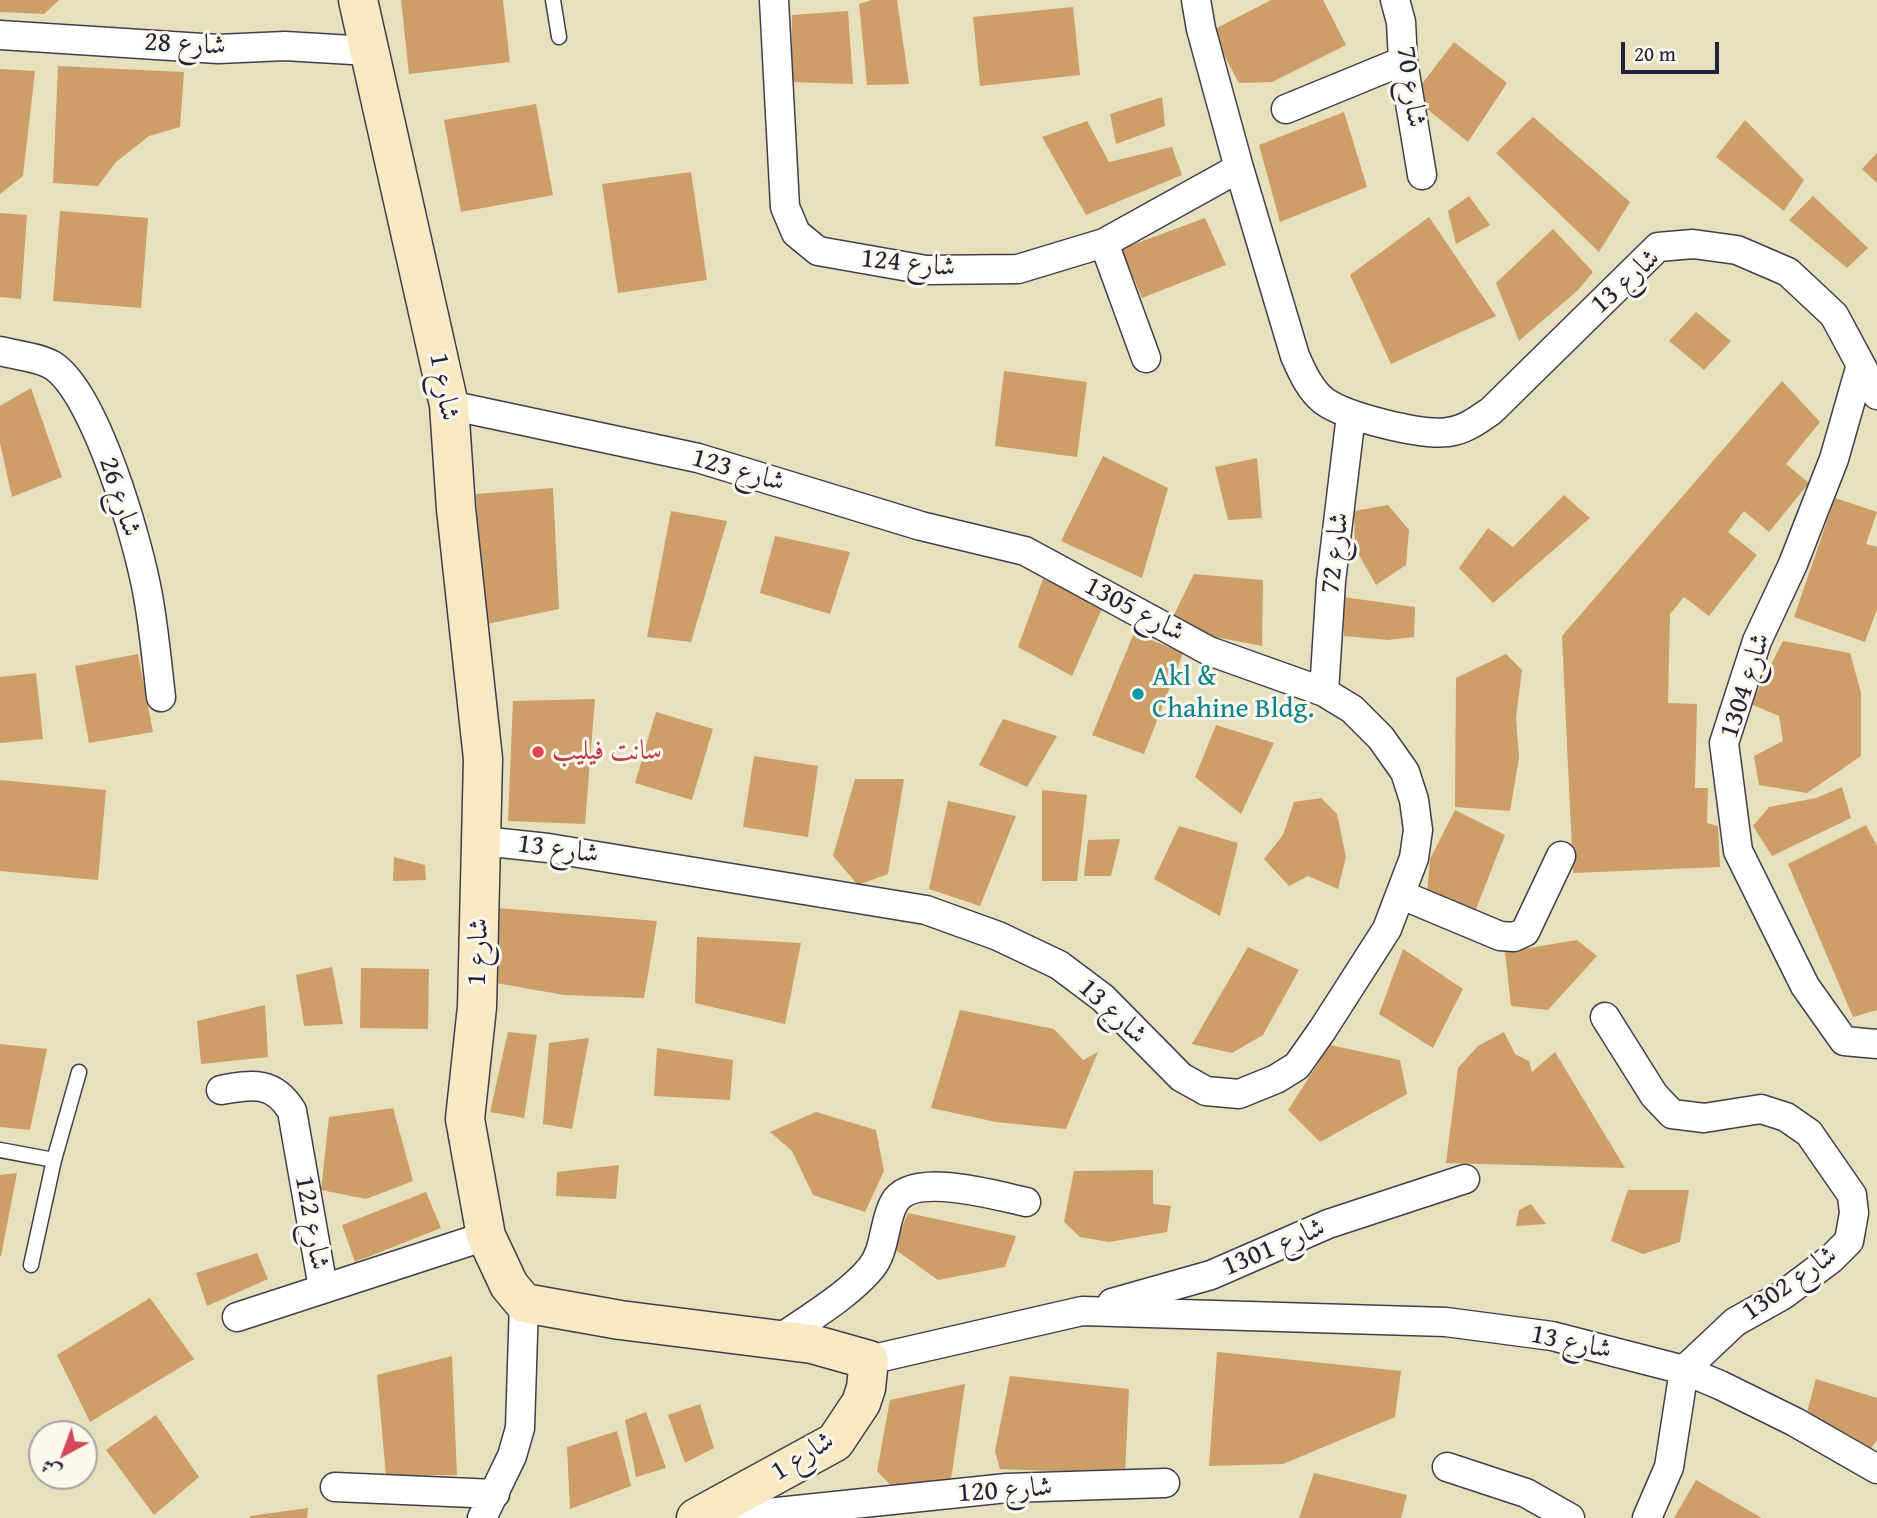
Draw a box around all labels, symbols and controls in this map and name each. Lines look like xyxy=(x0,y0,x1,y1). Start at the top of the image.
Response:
street label: شارع 28 xyxy=(143,26,227,64)
scale bar xyxy=(1625,28,1723,72)
text: 20 m xyxy=(1634,38,1676,69)
street label: شارع 70 xyxy=(1388,44,1432,130)
street label: شارع 124 xyxy=(859,242,957,286)
street label: شارع 13 xyxy=(1584,242,1668,322)
street label: شارع 1 xyxy=(421,350,465,424)
street label: شارع 123 xyxy=(688,442,788,500)
street label: شارع 26 xyxy=(90,453,148,541)
street label: شارع 72 xyxy=(1314,510,1358,596)
street label: شارع 1305 xyxy=(1078,570,1190,650)
street label: شارع 1304 xyxy=(1713,629,1779,743)
place label: Akl & Chahine Bldg. xyxy=(1152,661,1314,727)
marker: Akl & Chahine Bldg. xyxy=(1130,686,1146,702)
place label: سانت فيليب xyxy=(552,735,662,769)
marker: سانت فيليب xyxy=(530,744,546,760)
street label: شارع 13 xyxy=(515,828,601,872)
street label: شارع 1 xyxy=(461,917,497,987)
street label: شارع 13 xyxy=(1071,972,1153,1052)
street label: شارع 122 xyxy=(286,1173,336,1273)
street label: شارع 1301 xyxy=(1217,1211,1331,1285)
street label: شارع 1302 xyxy=(1736,1239,1844,1329)
street label: شارع 13 xyxy=(1528,1318,1614,1368)
north arrow xyxy=(28,1420,98,1490)
street label: شارع 1 xyxy=(765,1425,841,1489)
text: ش xyxy=(34,1453,67,1486)
street label: شارع 120 xyxy=(956,1471,1054,1511)

